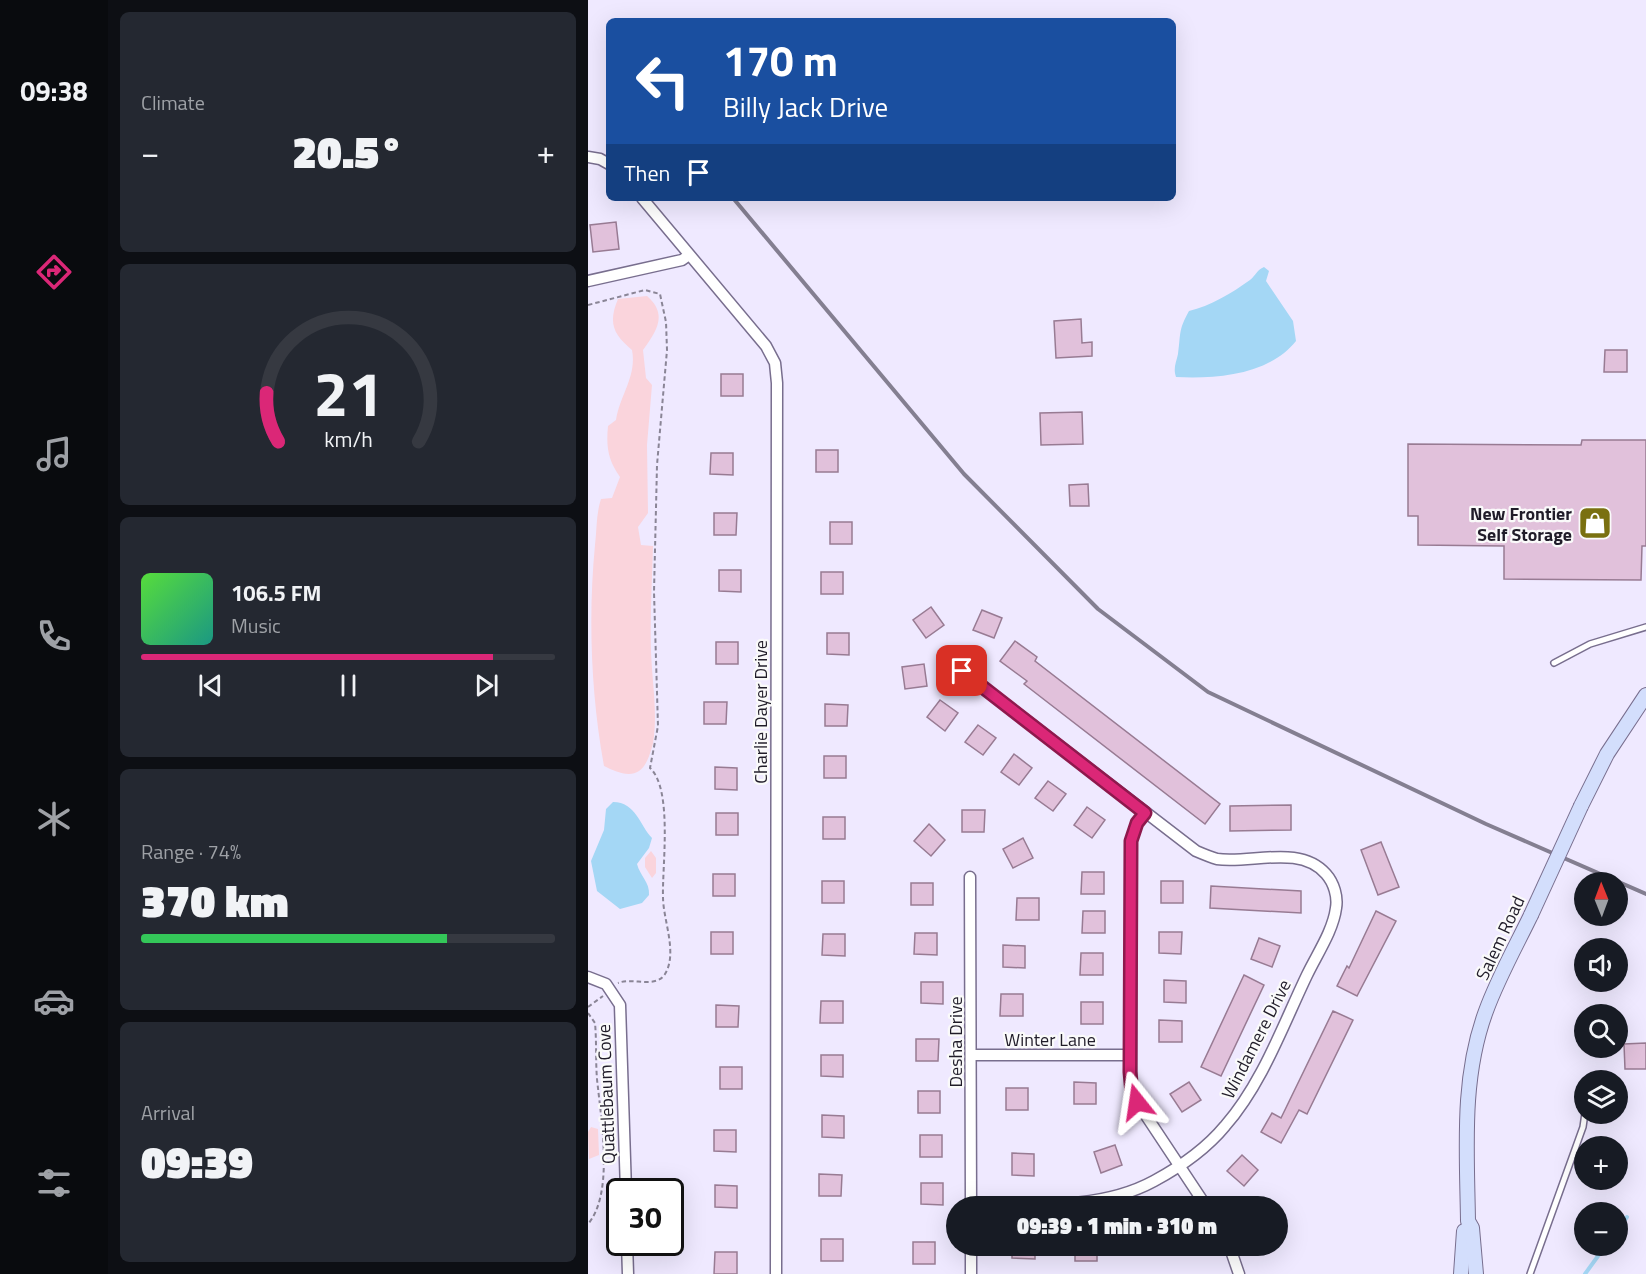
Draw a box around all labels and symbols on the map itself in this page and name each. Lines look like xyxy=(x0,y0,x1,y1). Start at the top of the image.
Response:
place label: New Frontier Self Storage xyxy=(1470,500,1572,548)
shop icon: New Frontier Self Storage xyxy=(1577,505,1613,541)
street label: Charlie Dayer Drive xyxy=(747,640,774,784)
pin xyxy=(936,645,987,696)
north arrow xyxy=(1574,872,1628,926)
street label: Salem Road xyxy=(1469,892,1531,984)
street label: Windamere Drive xyxy=(1214,975,1298,1103)
street label: Desha Drive xyxy=(942,996,969,1088)
street label: Quattlebaum Cove xyxy=(590,1024,622,1164)
street label: Winter Lane xyxy=(1004,1026,1096,1053)
position arrow xyxy=(1105,1070,1169,1134)
speed limit sign: 30 xyxy=(606,1178,684,1256)

